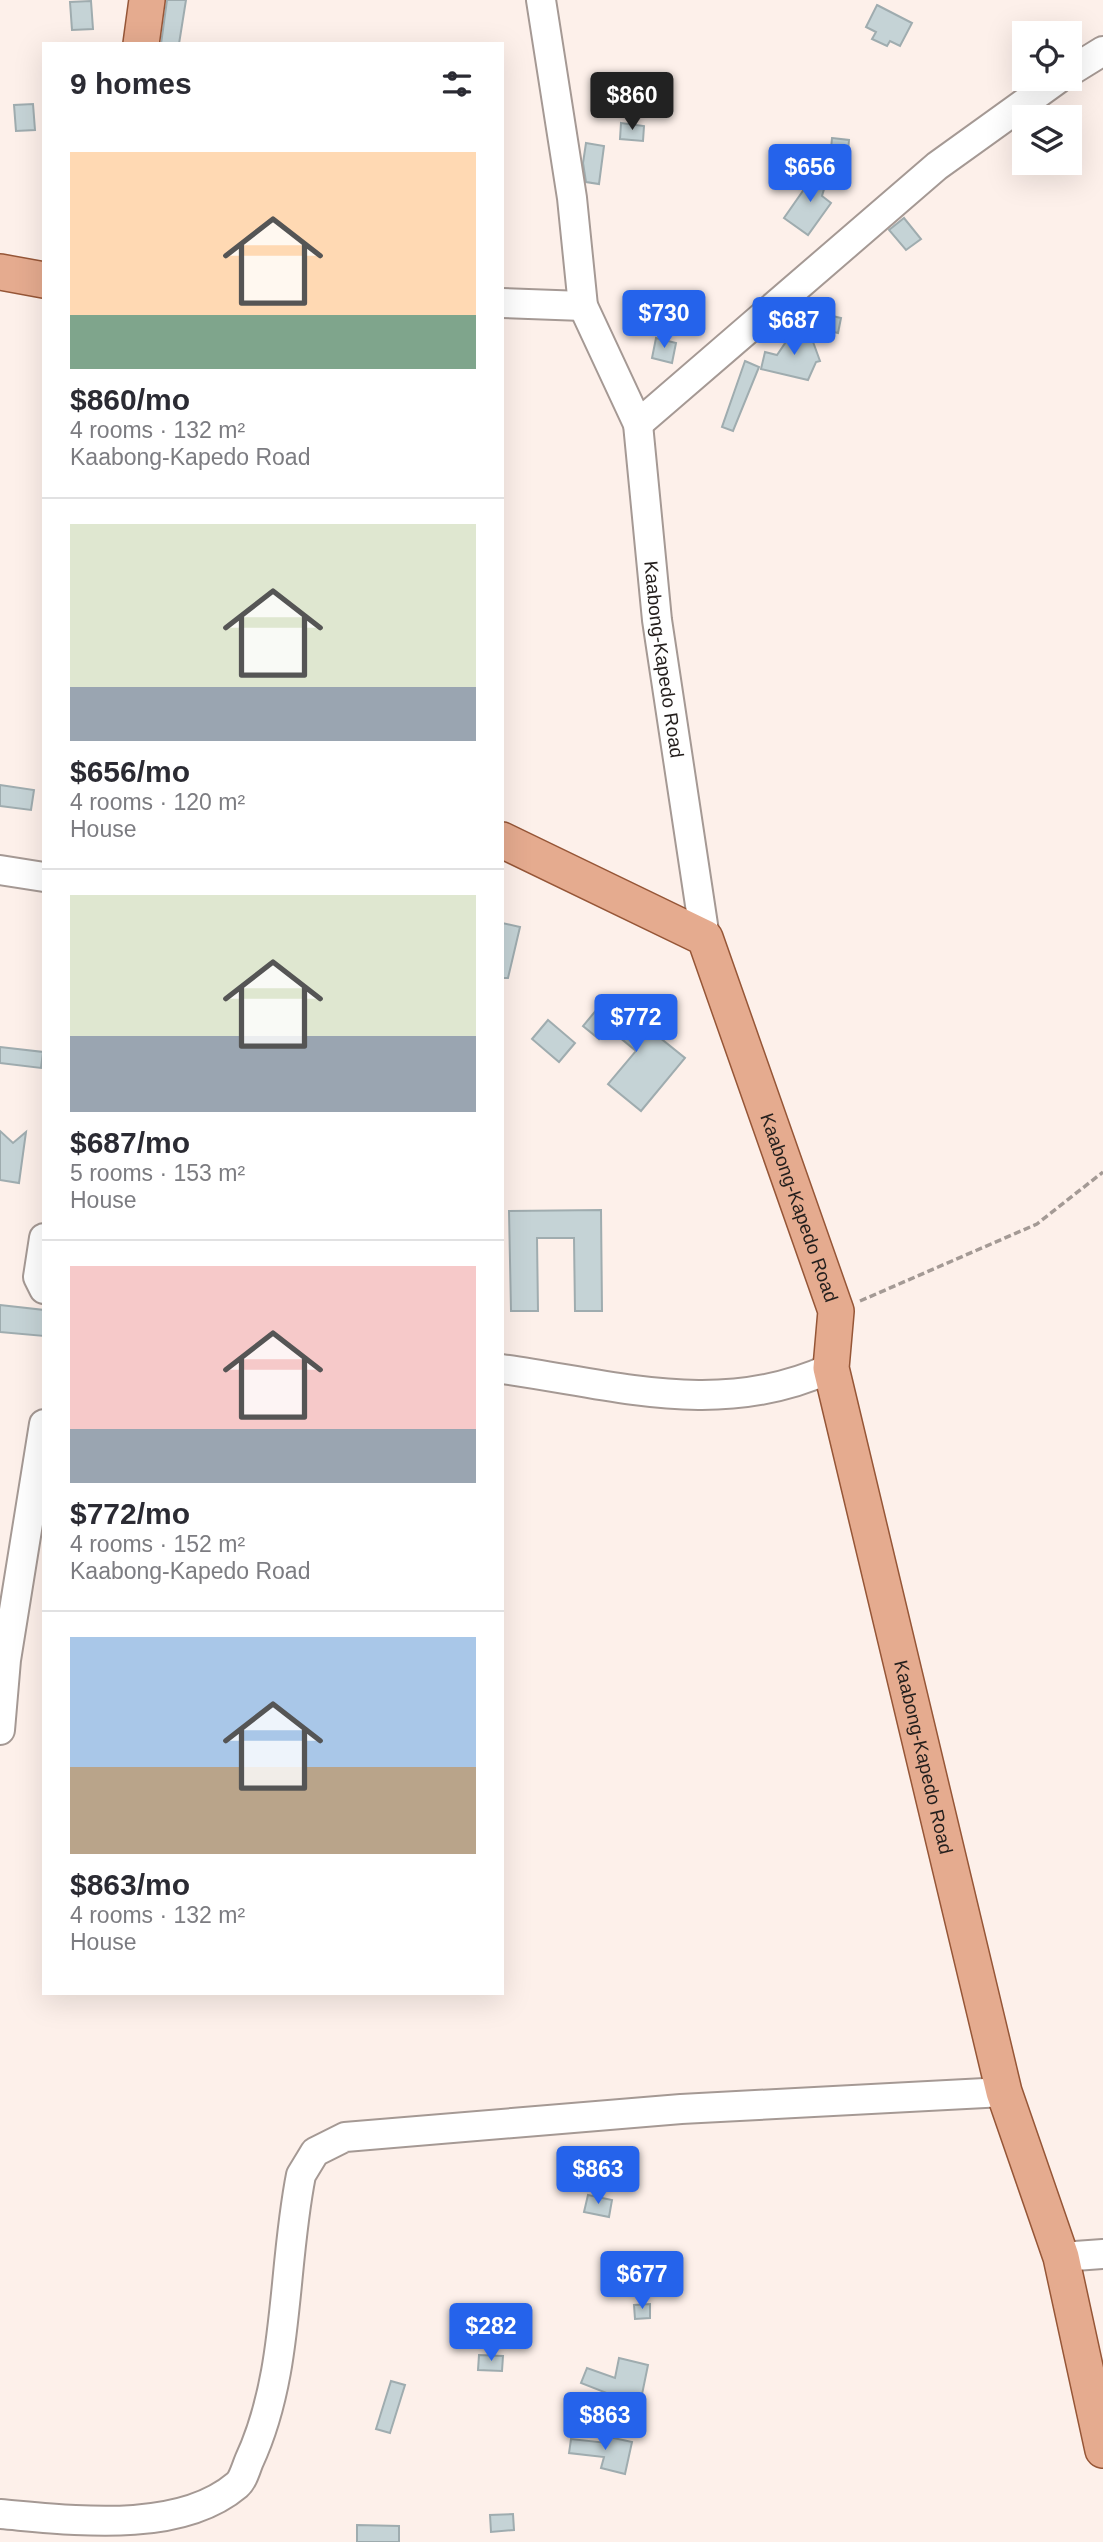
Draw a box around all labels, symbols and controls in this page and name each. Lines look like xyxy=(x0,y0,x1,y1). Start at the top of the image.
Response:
map controls xyxy=(1012,21,1082,175)
button: locate xyxy=(1012,21,1082,91)
icon: filters xyxy=(438,65,476,103)
text: 9 homes xyxy=(70,67,192,100)
pin: $860 xyxy=(591,72,673,132)
text: $860 xyxy=(606,82,658,108)
button: layers xyxy=(1012,105,1082,175)
pin: $656 xyxy=(769,144,851,204)
text: $656 xyxy=(784,154,836,180)
icon: home xyxy=(210,198,336,324)
pin: $730 xyxy=(623,290,705,350)
pin: $687 xyxy=(753,298,835,357)
text: $730 xyxy=(638,300,690,326)
text: $687 xyxy=(768,307,820,333)
text: $860/mo xyxy=(70,383,190,416)
text: 4 rooms · 132 m² xyxy=(70,417,245,443)
text: Kaabong-Kapedo Road xyxy=(70,444,310,470)
street label: Kaabong-Kapedo Road xyxy=(641,560,688,759)
icon: home xyxy=(210,570,336,696)
text: $656/mo xyxy=(70,755,190,788)
text: 4 rooms · 120 m² xyxy=(70,789,245,815)
text: House xyxy=(70,816,136,842)
icon: home xyxy=(210,941,336,1067)
pin: $772 xyxy=(595,995,677,1054)
text: $772 xyxy=(610,1004,662,1030)
street label: Kaabong-Kapedo Road xyxy=(757,1110,842,1305)
text: $687/mo xyxy=(70,1126,190,1159)
text: 5 rooms · 153 m² xyxy=(70,1160,245,1186)
text: House xyxy=(70,1187,136,1213)
icon: home xyxy=(210,1312,336,1438)
text: $772/mo xyxy=(70,1497,190,1530)
text: 4 rooms · 152 m² xyxy=(70,1531,245,1557)
text: Kaabong-Kapedo Road xyxy=(70,1558,310,1584)
street label: Kaabong-Kapedo Road xyxy=(891,1658,957,1856)
icon: home xyxy=(210,1683,336,1809)
text: $863/mo xyxy=(70,1868,190,1901)
text: 4 rooms · 132 m² xyxy=(70,1902,245,1928)
text: House xyxy=(70,1929,136,1955)
pin: $863 xyxy=(557,2146,639,2206)
text: $863 xyxy=(572,2156,624,2182)
pin: $677 xyxy=(601,2252,683,2311)
text: $677 xyxy=(616,2261,668,2287)
pin: $282 xyxy=(450,2304,532,2363)
text: $282 xyxy=(465,2313,517,2339)
pin: $863 xyxy=(564,2392,646,2452)
text: $863 xyxy=(579,2402,631,2428)

